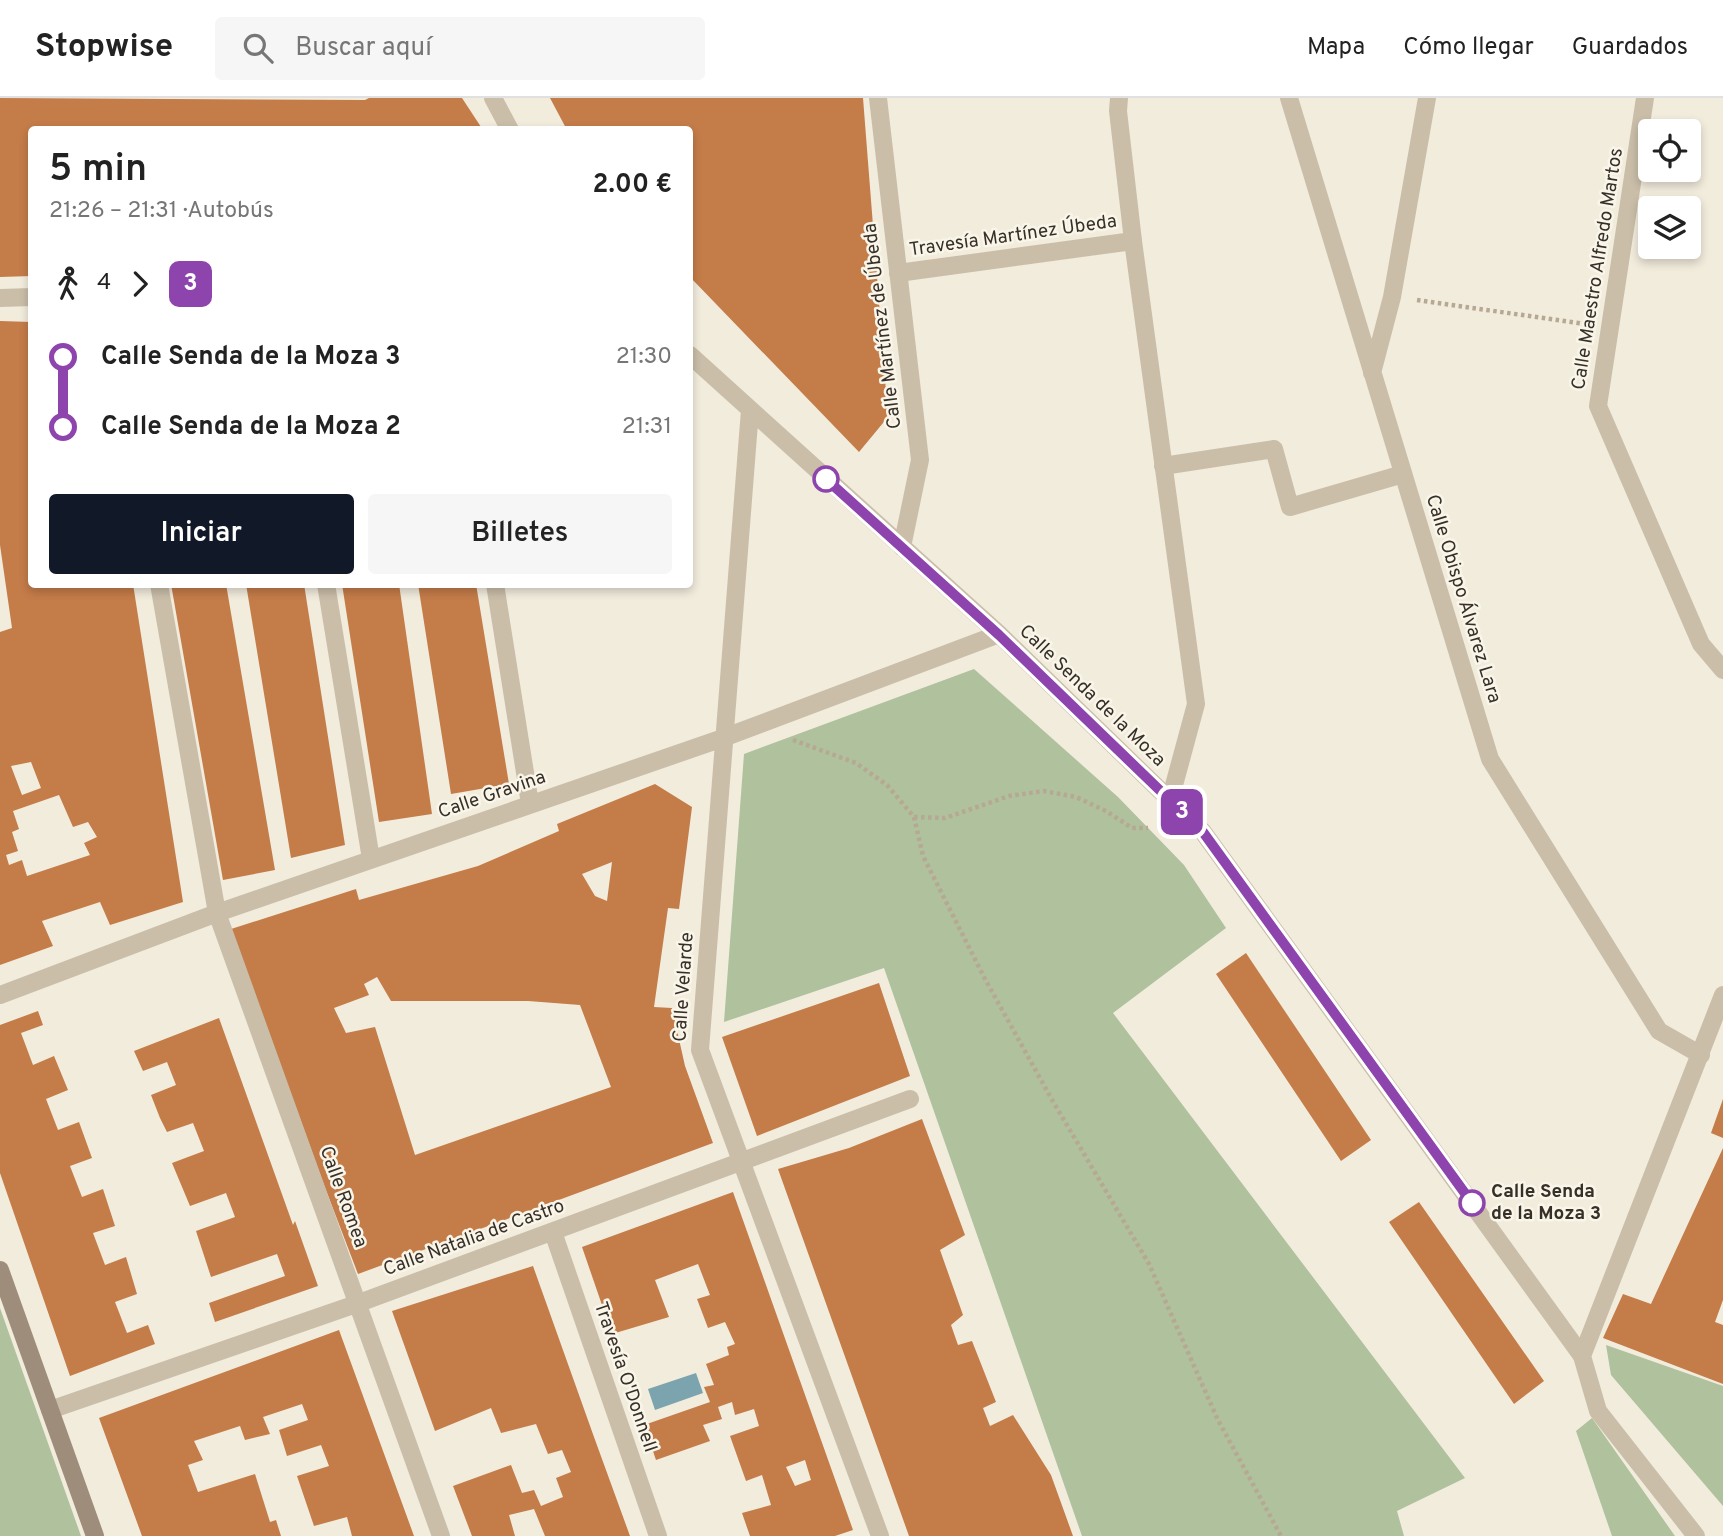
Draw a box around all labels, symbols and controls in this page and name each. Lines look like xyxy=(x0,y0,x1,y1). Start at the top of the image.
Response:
search box xyxy=(215,17,705,80)
text: Stopwise xyxy=(35,27,173,69)
icon: search xyxy=(239,29,277,67)
text: Buscar aquí xyxy=(295,32,432,65)
text: Mapa xyxy=(1307,33,1365,63)
text: Cómo llegar xyxy=(1403,33,1534,63)
text: Guardados xyxy=(1572,33,1688,63)
map controls xyxy=(1638,119,1701,259)
button: locate xyxy=(1638,119,1701,182)
text: 5 min xyxy=(49,146,147,195)
street label: Calle Maestro Alfredo Martos xyxy=(1567,146,1629,392)
text: 2.00 € xyxy=(592,169,672,202)
button: layers xyxy=(1638,196,1701,259)
text: 21:26 – 21:31 · Autobús xyxy=(49,197,274,226)
street label: Travesía Martínez Úbeda xyxy=(908,209,1118,262)
street label: Calle Martínez de Úbeda xyxy=(857,222,908,430)
icon: walk xyxy=(49,265,87,303)
icon: forward xyxy=(121,265,159,303)
text: 4 xyxy=(97,269,111,298)
text: 3 xyxy=(183,269,198,299)
text: Calle Senda de la Moza 3 xyxy=(101,341,401,374)
text: 21:30 xyxy=(616,343,672,372)
text: Calle Senda de la Moza 2 xyxy=(101,411,401,444)
text: 21:31 xyxy=(622,413,672,442)
unlabelled marker xyxy=(813,466,839,492)
street label: Calle Obispo Álvarez Lara xyxy=(1420,491,1507,706)
button: Iniciar xyxy=(49,494,354,574)
button: Billetes xyxy=(368,494,672,574)
street label: Calle Senda de la Moza xyxy=(1014,620,1170,772)
street label: Calle Gravina xyxy=(435,765,549,825)
line badge: 3 xyxy=(1159,789,1205,835)
text: 3 xyxy=(1175,797,1189,827)
street label: Calle Velarde xyxy=(668,931,700,1043)
street label: Calle Romea xyxy=(314,1143,372,1251)
place label: Calle Senda de la Moza 3 xyxy=(1491,1180,1601,1226)
marker: Calle Senda de la Moza 3 xyxy=(1459,1190,1485,1216)
street label: Calle Natalia de Castro xyxy=(380,1194,568,1282)
street label: Travesía O'Donnell xyxy=(588,1299,662,1455)

